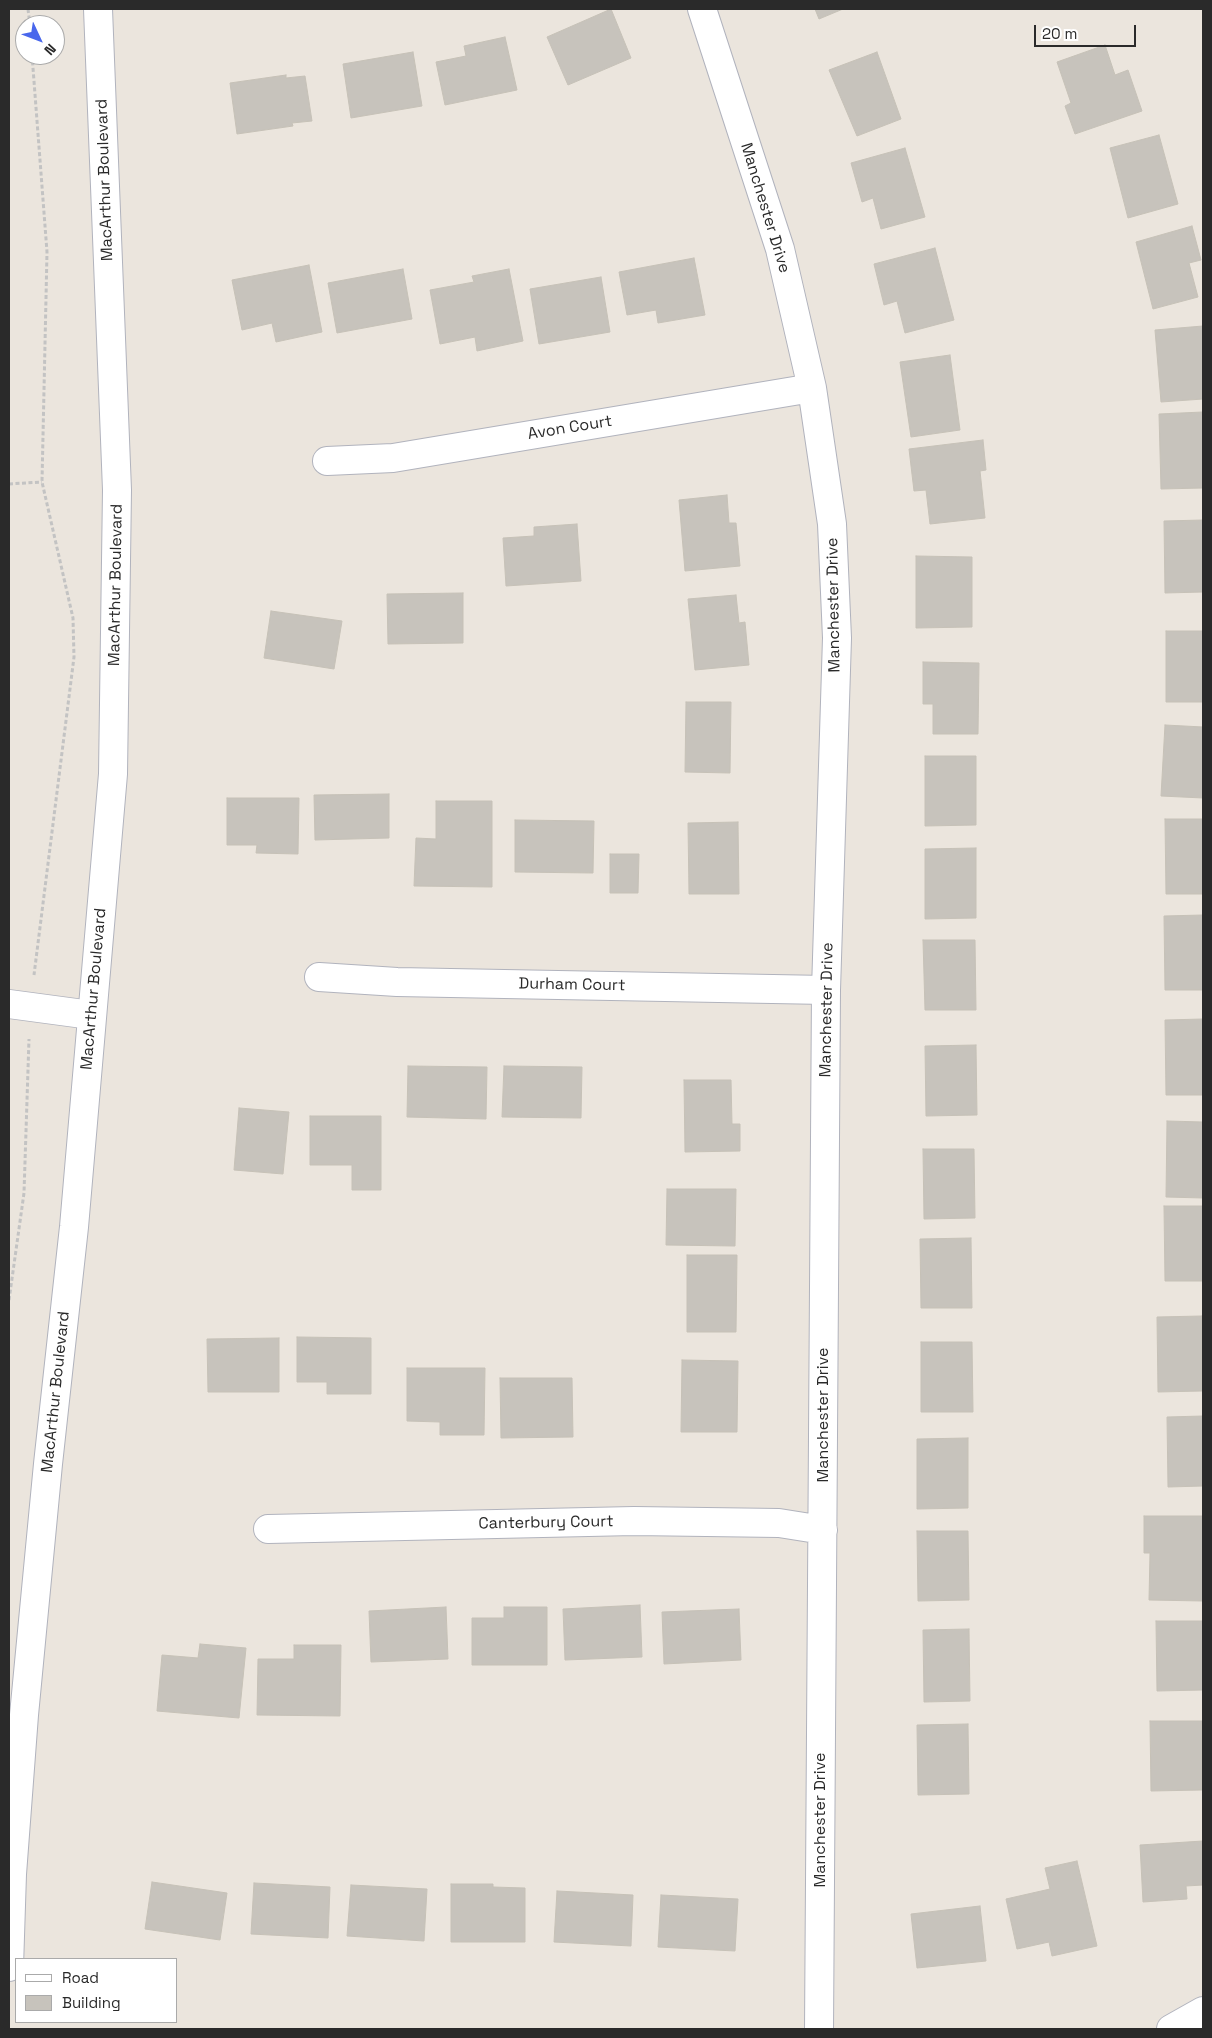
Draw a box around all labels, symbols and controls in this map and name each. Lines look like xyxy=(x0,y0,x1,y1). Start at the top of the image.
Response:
north arrow xyxy=(15,15,65,65)
scale bar xyxy=(1037,15,1140,47)
text: 20 m xyxy=(1042,24,1077,43)
text: N xyxy=(40,40,60,59)
street label: MacArthur Boulevard xyxy=(93,99,117,261)
street label: Manchester Drive xyxy=(736,141,794,275)
street label: Avon Court xyxy=(526,412,614,444)
street label: MacArthur Boulevard xyxy=(105,504,127,666)
street label: Manchester Drive xyxy=(823,537,845,673)
street label: MacArthur Boulevard xyxy=(77,907,111,1071)
street label: Manchester Drive xyxy=(816,942,838,1078)
street label: Durham Court xyxy=(519,974,625,996)
street label: MacArthur Boulevard xyxy=(38,1310,74,1474)
street label: Manchester Drive xyxy=(814,1348,834,1482)
street label: Canterbury Court xyxy=(478,1512,614,1534)
street label: Manchester Drive xyxy=(811,1753,831,1887)
legend xyxy=(15,1958,178,2023)
text: Road xyxy=(62,1968,99,1987)
text: Building xyxy=(62,1993,121,2012)

